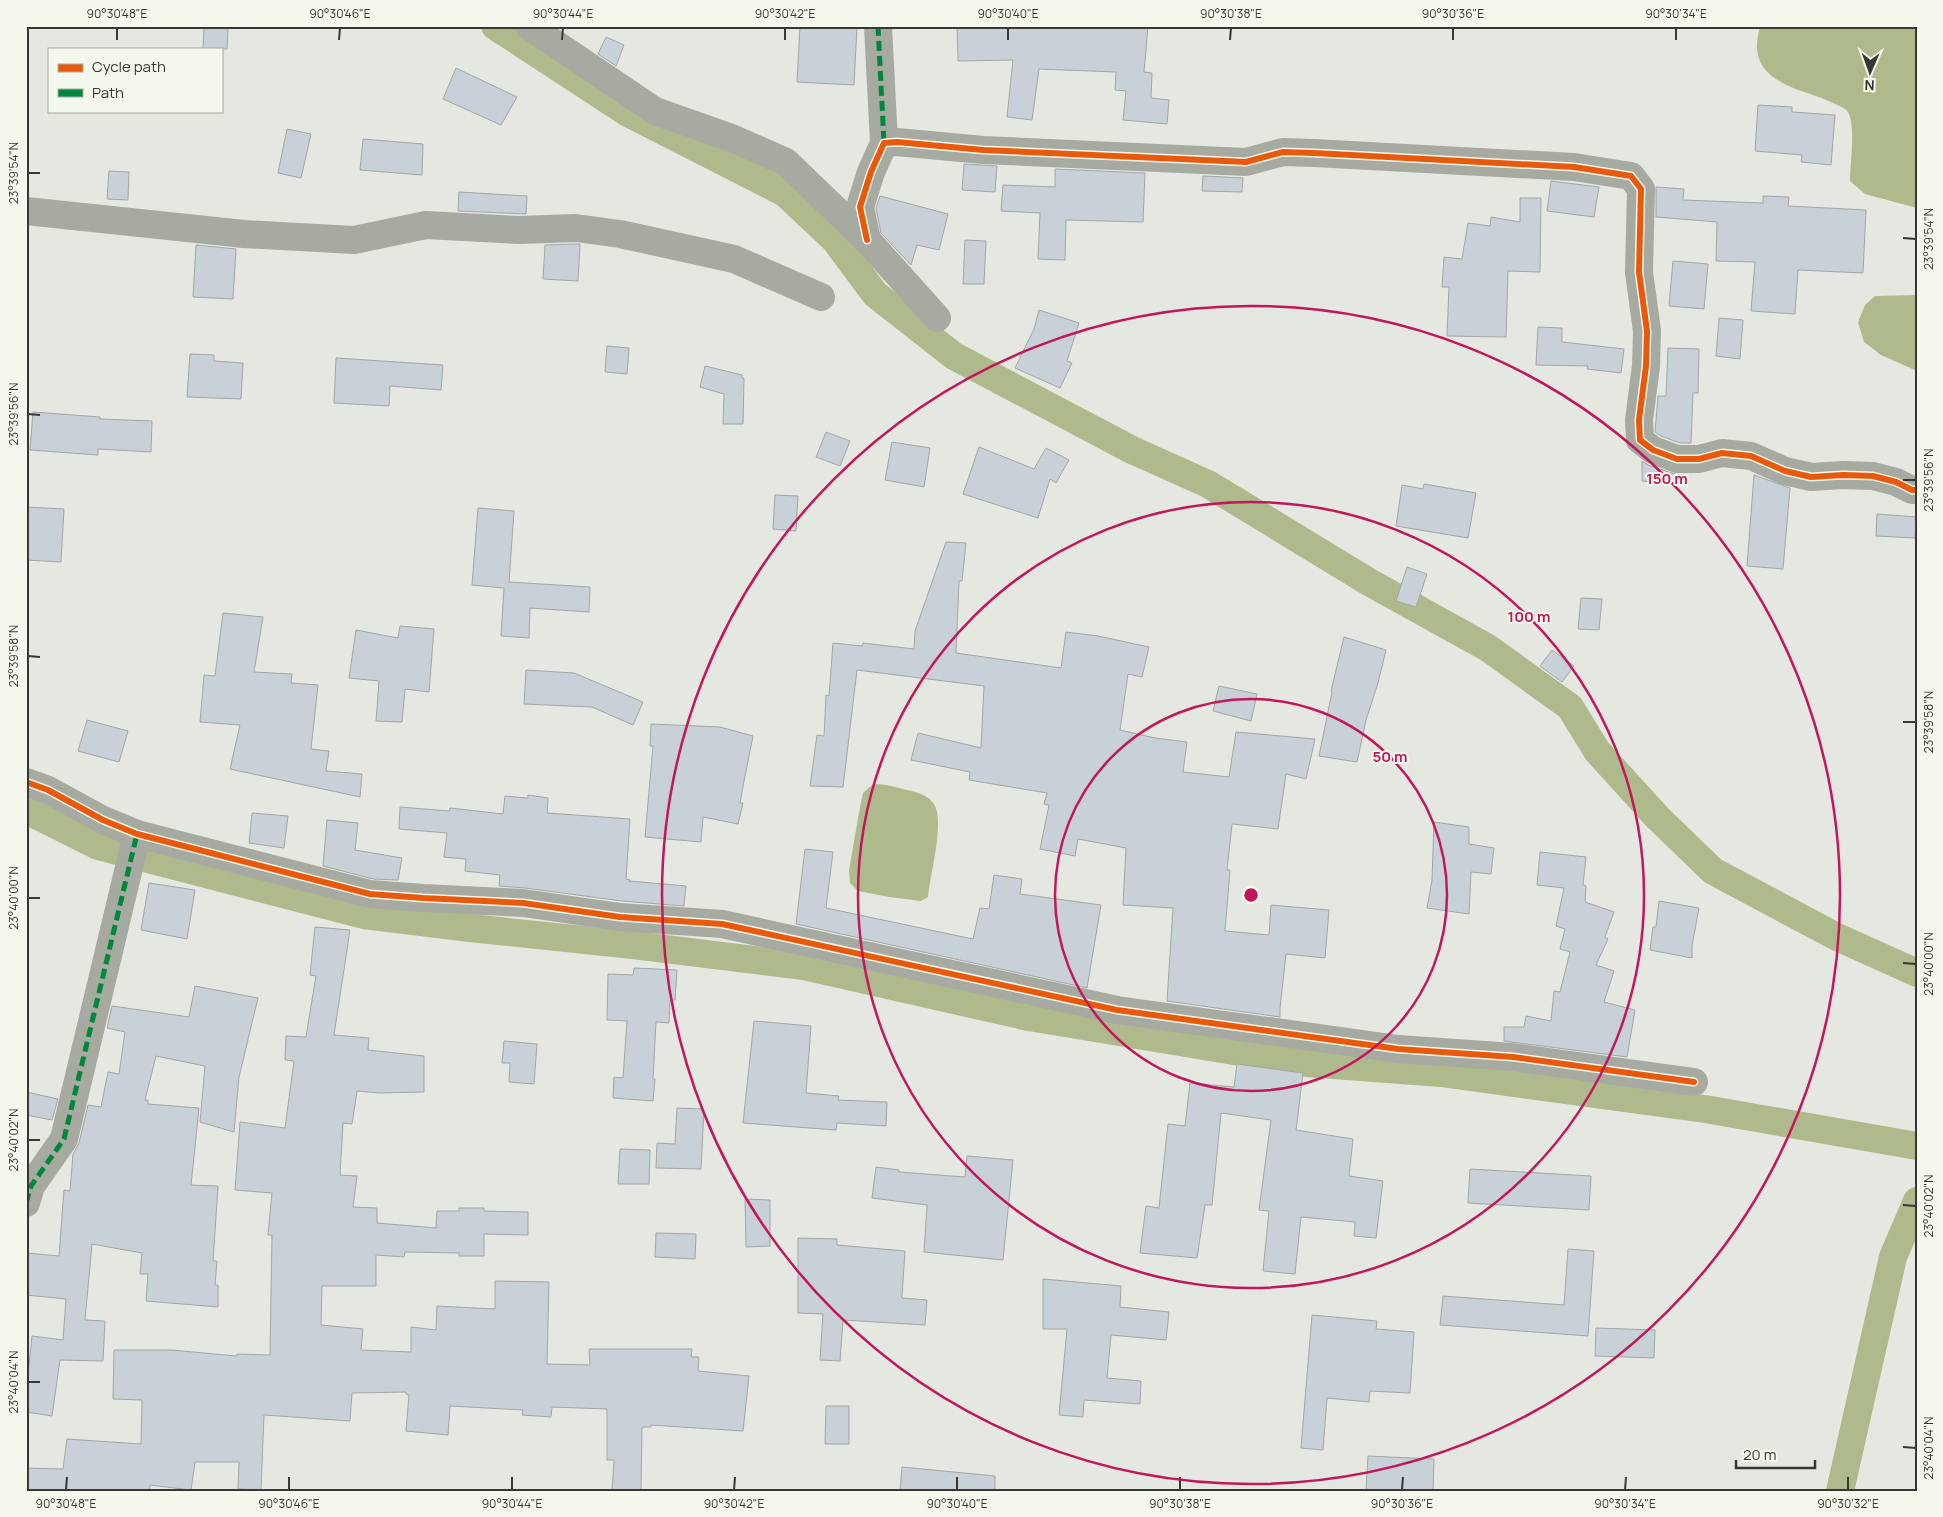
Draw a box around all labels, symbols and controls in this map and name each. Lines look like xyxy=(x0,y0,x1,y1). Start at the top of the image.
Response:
text: 90°30'48"E xyxy=(87,5,148,22)
text: 90°30'46"E xyxy=(309,5,371,22)
text: 90°30'44"E xyxy=(533,5,594,22)
text: 90°30'42"E xyxy=(755,5,816,22)
text: 90°30'40"E xyxy=(977,5,1039,22)
text: 90°30'38"E xyxy=(1200,5,1262,22)
text: 90°30'36"E xyxy=(1422,5,1484,22)
text: 90°30'34"E xyxy=(1645,5,1707,22)
legend xyxy=(48,48,222,112)
north arrow xyxy=(1846,48,1896,98)
text: Cycle path xyxy=(92,56,166,77)
text: N xyxy=(1864,76,1875,95)
text: Path xyxy=(92,82,124,103)
text: 23°39'54"N xyxy=(5,142,22,204)
text: 23°39'54"N xyxy=(1920,208,1937,270)
text: 23°39'56"N xyxy=(5,383,22,445)
text: 23°39'56"N xyxy=(1920,449,1937,511)
text: 150 m xyxy=(1646,468,1688,489)
text: 100 m xyxy=(1508,606,1550,627)
text: 23°39'58"N xyxy=(5,625,22,687)
text: 23°39'58"N xyxy=(1920,691,1937,753)
text: 50 m xyxy=(1372,746,1408,767)
text: 23°40'00"N xyxy=(5,866,22,930)
centre of rings xyxy=(1242,886,1260,904)
text: 23°40'00"N xyxy=(1920,932,1937,996)
text: 23°40'02"N xyxy=(5,1109,22,1171)
text: 23°40'02"N xyxy=(1920,1175,1937,1237)
text: 23°40'04"N xyxy=(5,1351,22,1413)
text: 23°40'04"N xyxy=(1920,1417,1937,1479)
scale bar xyxy=(1736,1437,1814,1469)
text: 20 m xyxy=(1743,1444,1776,1465)
text: 90°30'48"E xyxy=(36,1495,97,1512)
text: 90°30'46"E xyxy=(258,1495,320,1512)
text: 90°30'44"E xyxy=(482,1495,543,1512)
text: 90°30'42"E xyxy=(704,1495,765,1512)
text: 90°30'40"E xyxy=(926,1495,988,1512)
text: 90°30'38"E xyxy=(1149,1495,1211,1512)
text: 90°30'36"E xyxy=(1371,1495,1433,1512)
text: 90°30'34"E xyxy=(1594,1495,1656,1512)
text: 90°30'32"E xyxy=(1817,1495,1879,1512)

